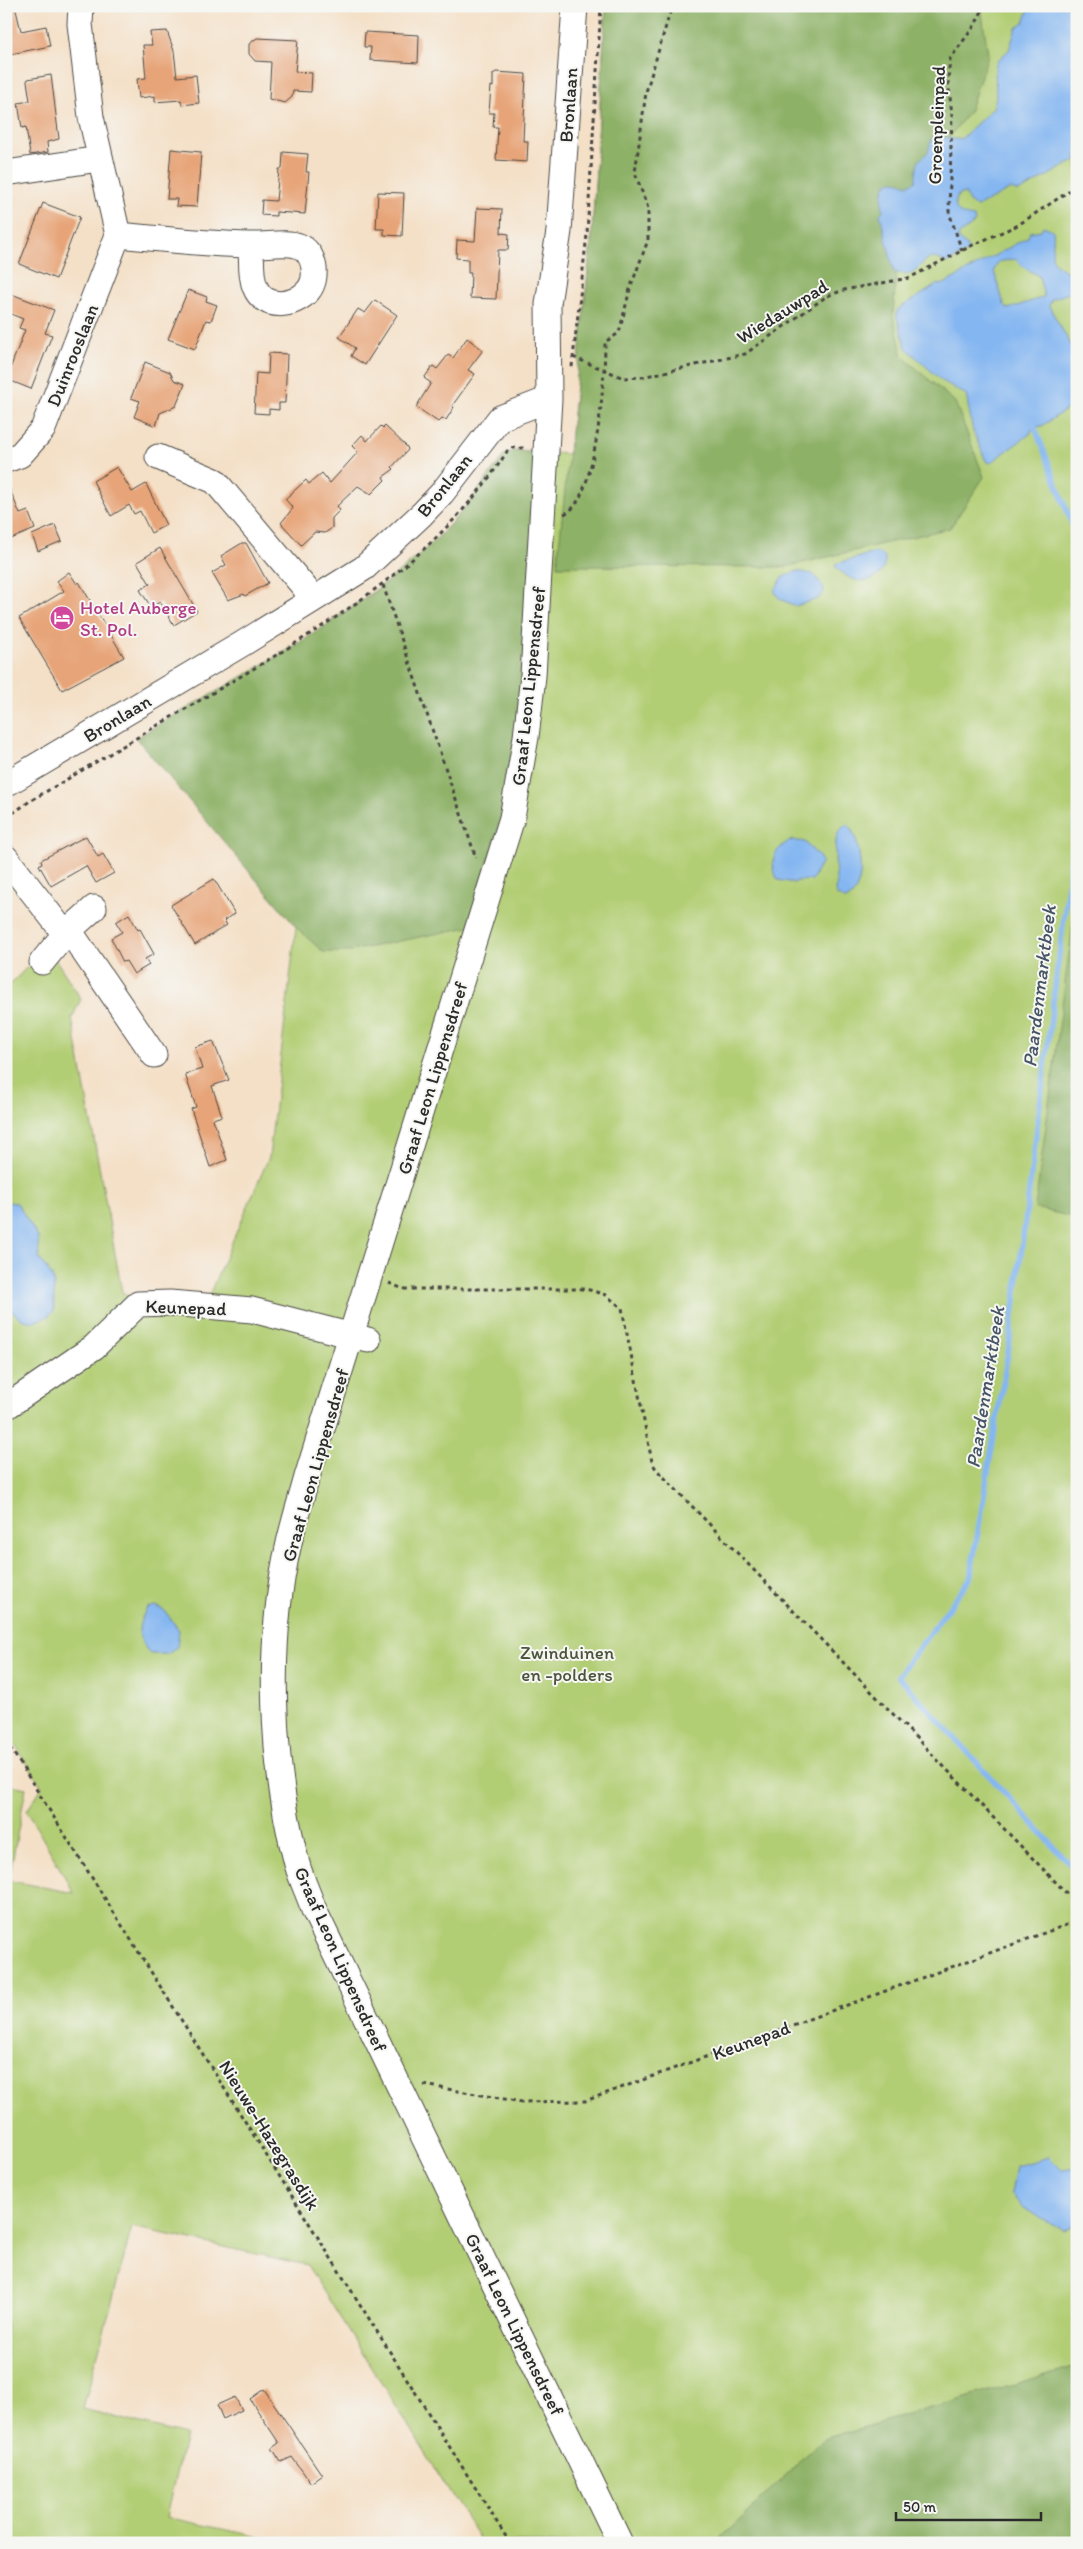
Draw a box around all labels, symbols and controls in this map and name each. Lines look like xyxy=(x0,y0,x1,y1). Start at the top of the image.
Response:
street label: Groenpleinpad xyxy=(923,65,950,185)
street label: Bronlaan xyxy=(554,67,583,143)
street label: Wiedauwpad xyxy=(732,274,833,349)
street label: Duinrooslaan xyxy=(41,301,103,410)
street label: Bronlaan xyxy=(412,449,477,522)
street label: Graaf Leon Lippensdreef xyxy=(507,585,550,787)
place label: Hotel Auberge St. Pol. xyxy=(80,596,197,641)
hotel icon: Hotel Auberge St. Pol. xyxy=(49,605,75,631)
street label: Bronlaan xyxy=(79,689,156,748)
water label: Paardenmarktbeek xyxy=(1017,902,1061,1068)
street label: Graaf Leon Lippensdreef xyxy=(392,978,473,1177)
street label: Keunepad xyxy=(145,1295,227,1320)
water label: Paardenmarktbeek xyxy=(960,1303,1010,1469)
street label: Graaf Leon Lippensdreef xyxy=(277,1365,354,1565)
park label: Zwinduinen en -polders xyxy=(520,1641,614,1686)
street label: Graaf Leon Lippensdreef xyxy=(289,1863,392,2056)
street label: Keunepad xyxy=(709,2016,794,2065)
street label: Nieuwe-Hazegrasdijk xyxy=(214,2056,325,2215)
street label: Graaf Leon Lippensdreef xyxy=(460,2229,569,2420)
scale bar xyxy=(896,2489,1040,2521)
text: 50 m xyxy=(903,2498,936,2516)

